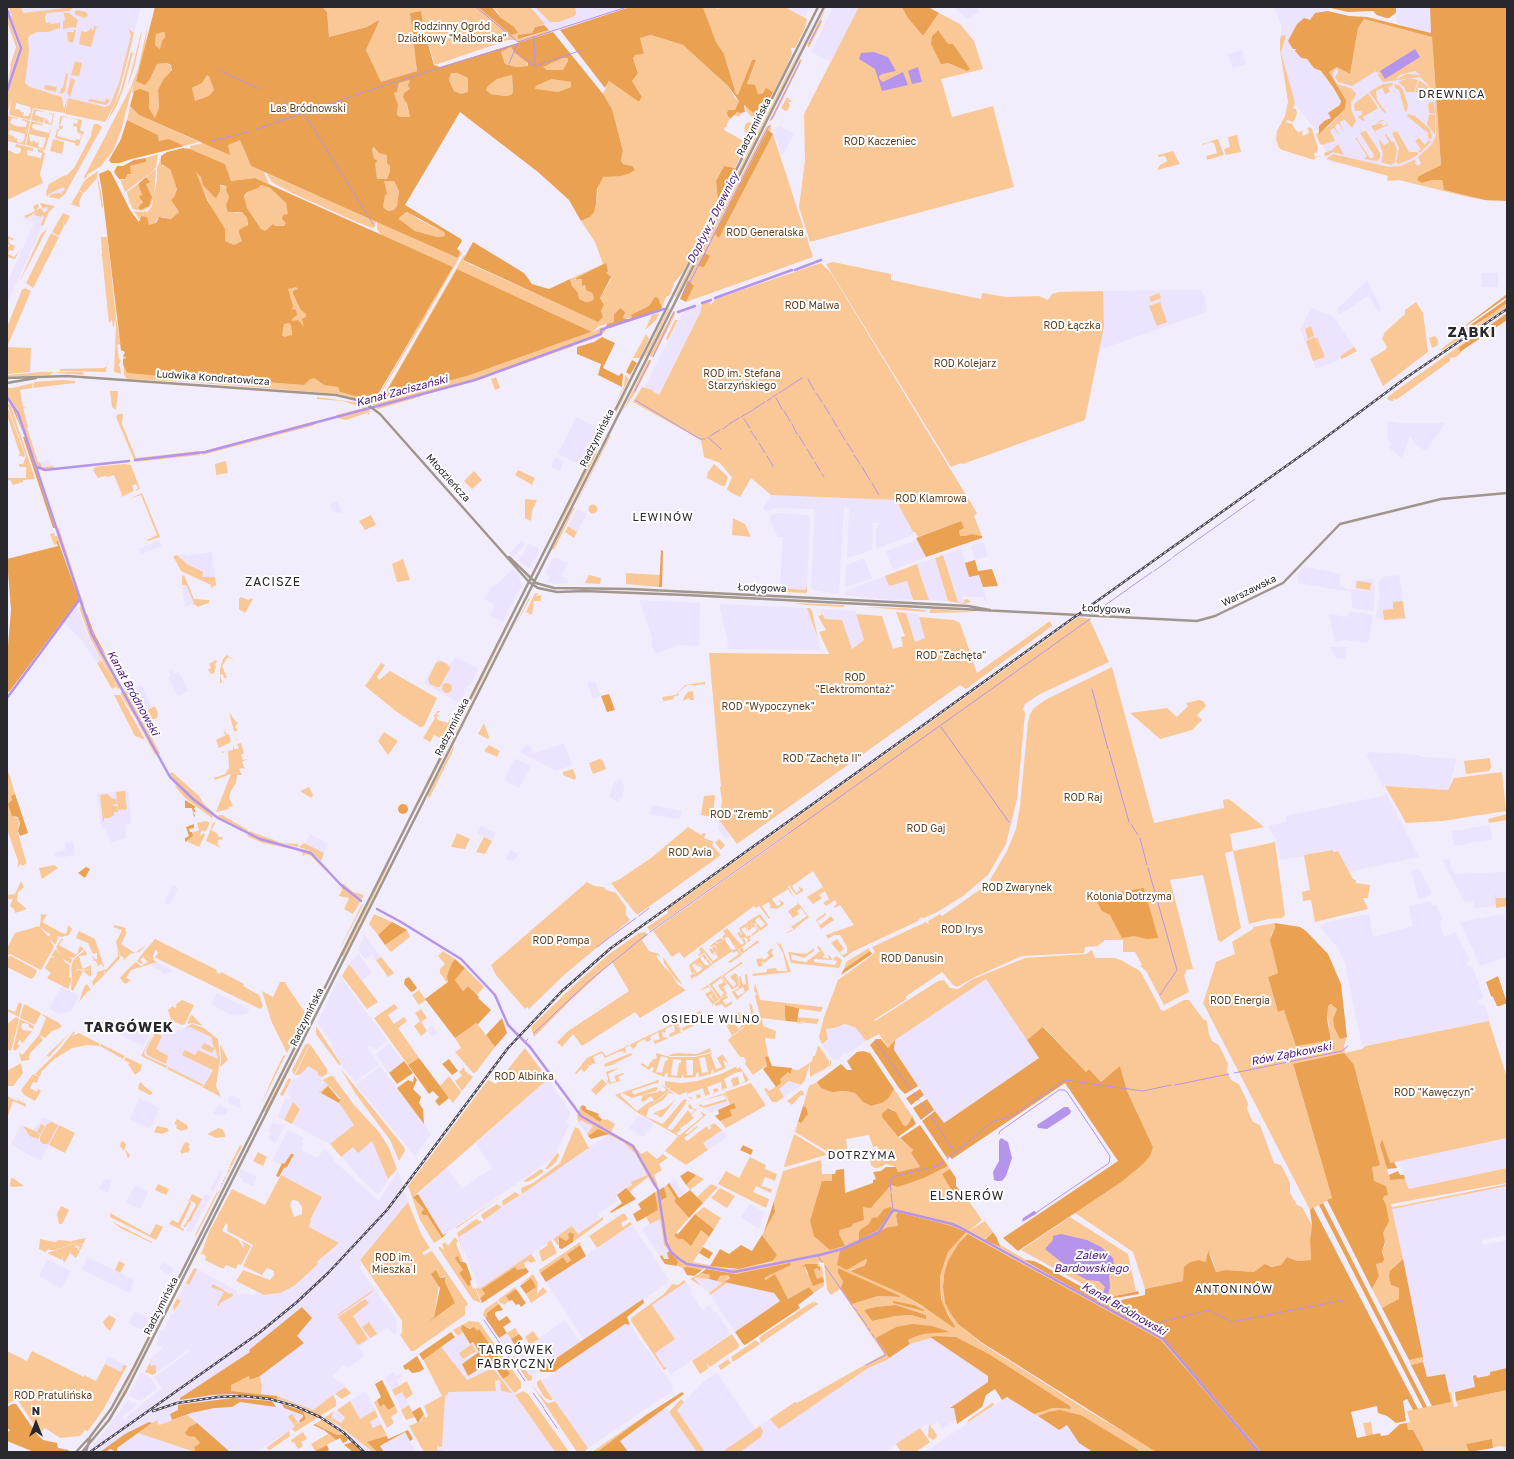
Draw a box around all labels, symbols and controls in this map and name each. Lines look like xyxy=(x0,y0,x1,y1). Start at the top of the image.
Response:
park label: Rodzinny Ogród Działkowy "Malborska" xyxy=(397,21,507,44)
district label: DREWNICA xyxy=(1419,88,1485,102)
street label: Radzymińska xyxy=(734,96,774,158)
park label: Las Bródnowski xyxy=(270,103,346,115)
park label: ROD Kaczeniec xyxy=(844,136,916,148)
water label: Dopływ z Drewnicy xyxy=(684,170,742,266)
park label: ROD Generalska xyxy=(726,227,804,239)
park label: ROD Malwa xyxy=(785,300,839,312)
park label: ROD Łączka xyxy=(1043,320,1101,332)
district label: ZĄBKI xyxy=(1448,325,1496,341)
park label: ROD Kolejarz xyxy=(934,358,996,370)
street label: Ludwika Kondratowicza xyxy=(156,368,270,388)
park label: ROD im. Stefana Starzyńskiego xyxy=(703,368,781,392)
water label: Kanał Zaciszański xyxy=(355,372,449,410)
street label: Radzymińska xyxy=(577,407,617,469)
street label: Młodzieńcza xyxy=(423,452,473,504)
park label: ROD Klamrowa xyxy=(895,493,967,505)
district label: LEWINÓW xyxy=(633,511,693,525)
street label: Warszawska xyxy=(1220,573,1278,609)
district label: ZACISZE xyxy=(245,575,301,589)
street label: Łodygowa xyxy=(737,581,787,595)
street label: Łodygowa xyxy=(1081,602,1131,616)
water label: Kanał Bródnowski xyxy=(104,648,162,738)
park label: ROD "Zachęta" xyxy=(916,650,986,662)
park label: ROD "Elektromontaż" xyxy=(816,672,894,696)
street label: Radzymińska xyxy=(432,696,472,758)
park label: ROD "Wypoczynek" xyxy=(721,701,815,713)
park label: ROD "Zachęta II" xyxy=(783,753,861,765)
park label: ROD Raj xyxy=(1064,792,1102,804)
park label: ROD "Zremb" xyxy=(710,809,772,821)
park label: ROD Gaj xyxy=(906,823,946,835)
park label: ROD Avia xyxy=(668,847,712,859)
park label: ROD Zwarynek xyxy=(982,882,1052,894)
park label: Kolonia Dotrzyma xyxy=(1086,891,1172,903)
park label: ROD Irys xyxy=(941,924,983,936)
park label: ROD Pompa xyxy=(533,935,589,947)
park label: ROD Danusin xyxy=(881,953,943,965)
street label: Radzymińska xyxy=(288,986,326,1048)
park label: ROD Energia xyxy=(1210,995,1270,1007)
district label: OSIEDLE WILNO xyxy=(662,1013,760,1027)
district label: TARGÓWEK xyxy=(84,1020,174,1036)
water label: Rów Ząbkowski xyxy=(1250,1040,1332,1068)
park label: ROD Albinka xyxy=(494,1071,554,1083)
park label: ROD "Kawęczyn" xyxy=(1394,1087,1474,1099)
district label: DOTRZYMA xyxy=(828,1149,896,1163)
district label: ELSNERÓW xyxy=(930,1189,1004,1203)
water label: Zalew Bardowskiego xyxy=(1054,1249,1128,1275)
park label: ROD im. Mieszka I xyxy=(372,1252,416,1276)
street label: Radzymińska xyxy=(141,1275,181,1337)
water label: Kanał Bródnowski xyxy=(1079,1279,1169,1339)
district label: ANTONINÓW xyxy=(1195,1283,1273,1297)
district label: TARGÓWEK FABRYCZNY xyxy=(477,1343,555,1371)
park label: ROD Pratulińska xyxy=(14,1390,92,1402)
north arrow xyxy=(16,1403,56,1443)
text: N xyxy=(32,1404,40,1417)

